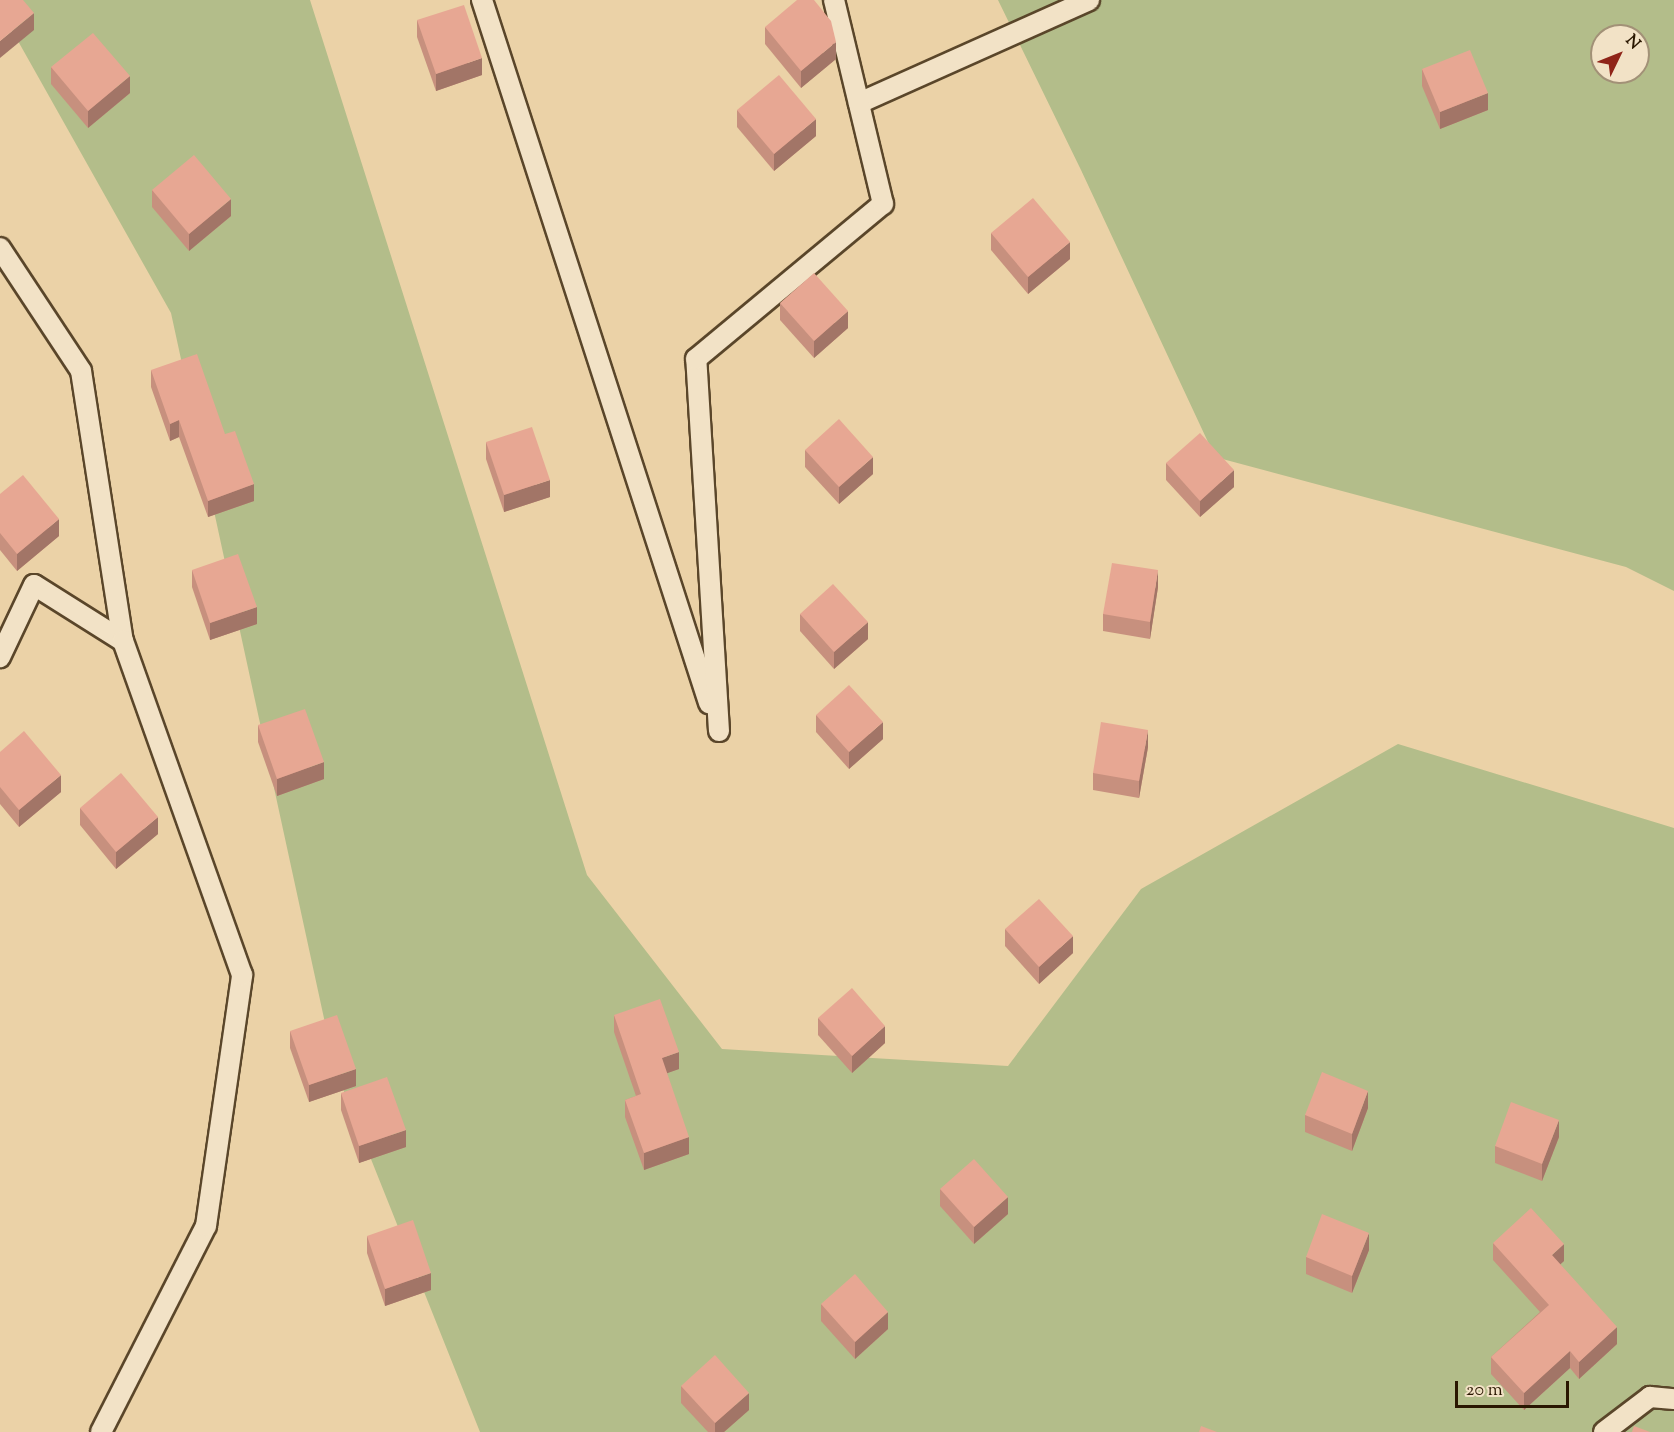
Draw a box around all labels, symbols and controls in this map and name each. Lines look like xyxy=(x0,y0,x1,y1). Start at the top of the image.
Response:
north arrow xyxy=(1590,24,1650,84)
text: N xyxy=(1619,30,1645,55)
scale bar xyxy=(1458,1369,1572,1407)
text: 20 m xyxy=(1466,1378,1503,1404)

